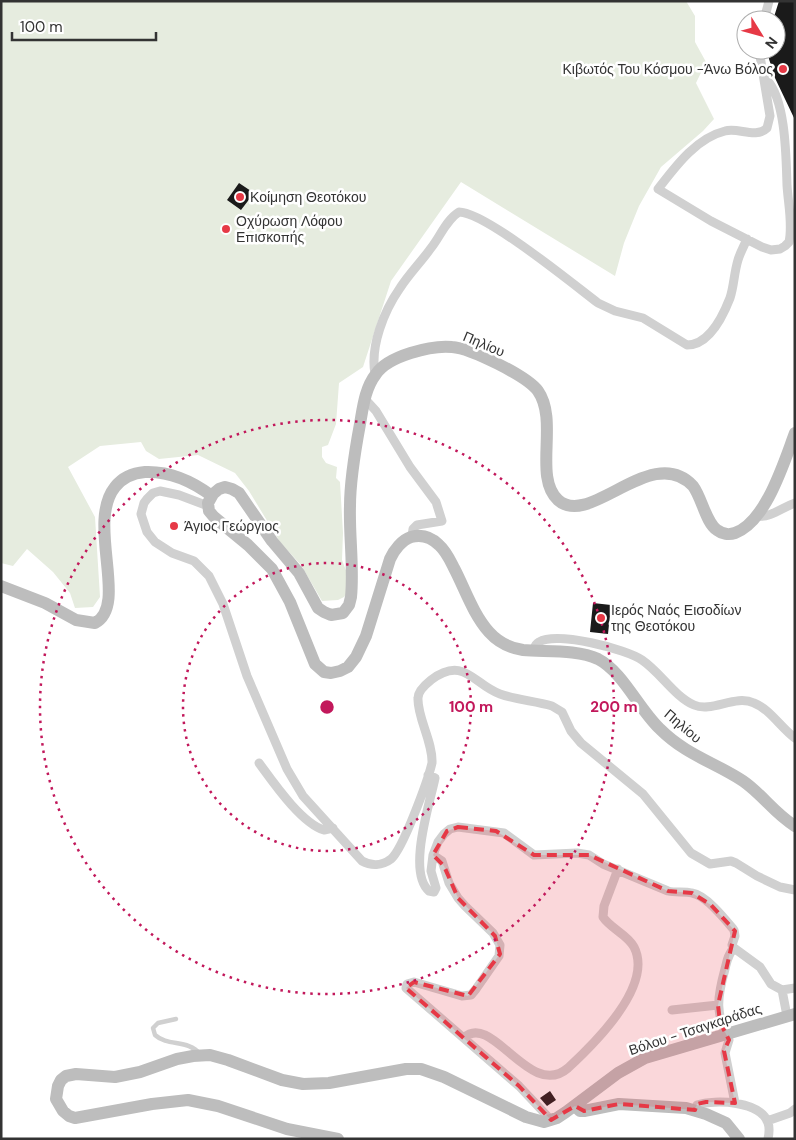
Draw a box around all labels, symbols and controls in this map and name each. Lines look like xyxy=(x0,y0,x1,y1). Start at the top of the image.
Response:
scale bar xyxy=(12,10,156,42)
north arrow xyxy=(736,10,786,60)
text: 100 m xyxy=(20,17,63,37)
text: N xyxy=(761,33,782,52)
place label: Κιβωτός Του Κόσμου -Άνω Βόλος xyxy=(562,60,773,78)
marker: Κιβωτός Του Κόσμου -Άνω Βόλος xyxy=(777,63,789,75)
place label: Κοίμηση Θεοτόκου xyxy=(250,188,366,206)
marker: Κοίμηση Θεοτόκου xyxy=(234,191,246,203)
place label: Οχύρωση Λόφου Επισκοπής xyxy=(236,212,343,246)
marker: Οχύρωση Λόφου Επισκοπής xyxy=(220,223,232,235)
street label: Πηλίου xyxy=(460,327,508,361)
place label: Άγιος Γεώργιος xyxy=(184,517,279,535)
marker: Άγιος Γεώργιος xyxy=(168,520,180,532)
place label: Ιερός Ναός Εισοδίων της Θεοτόκου xyxy=(611,601,742,635)
marker: Ιερός Ναός Εισοδίων της Θεοτόκου xyxy=(595,612,607,624)
text: 100 m xyxy=(449,697,493,717)
text: 200 m xyxy=(590,697,638,717)
centre of rings xyxy=(318,698,336,716)
street label: Πηλίου xyxy=(661,705,705,747)
street label: Βόλου - Τσαγκαράδας xyxy=(626,999,764,1059)

